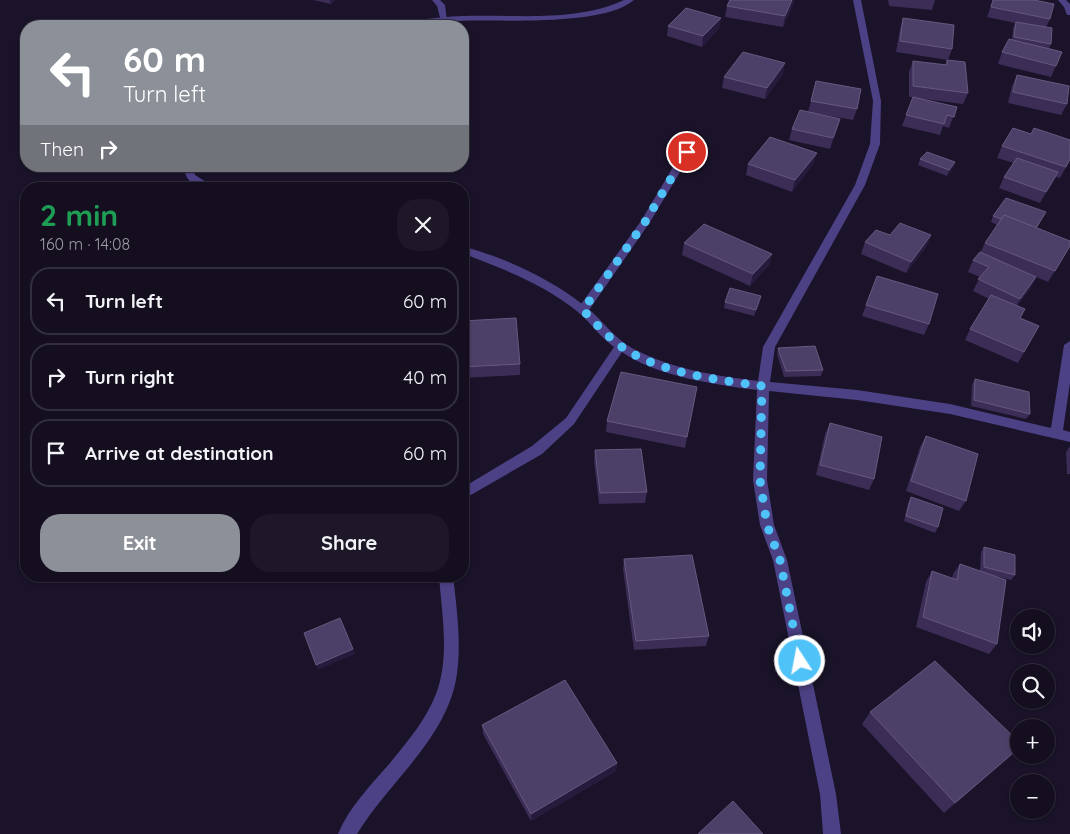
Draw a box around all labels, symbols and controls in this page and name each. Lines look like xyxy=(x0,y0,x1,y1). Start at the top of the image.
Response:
text: 60 m xyxy=(123,37,206,81)
icon: left xyxy=(40,40,105,105)
text: Turn left xyxy=(123,80,206,108)
pin xyxy=(666,131,708,173)
icon: right xyxy=(94,135,122,163)
text: Then xyxy=(40,137,84,161)
icon: arrive xyxy=(673,138,701,166)
text: 2 min xyxy=(40,196,118,234)
button: close xyxy=(397,199,449,251)
text: 160 m · 14:08 xyxy=(40,234,130,254)
icon: left xyxy=(42,287,70,315)
text: Turn left xyxy=(85,289,163,313)
text: 60 m xyxy=(403,289,447,313)
icon: right xyxy=(42,363,70,391)
text: Turn right xyxy=(85,365,174,389)
text: 40 m xyxy=(403,365,447,389)
icon: arrive xyxy=(42,439,70,467)
text: Arrive at destination xyxy=(85,441,274,465)
text: 60 m xyxy=(403,441,447,465)
button: Exit xyxy=(40,514,240,572)
button: Share xyxy=(250,514,449,572)
map controls xyxy=(1010,609,1055,819)
button: sound xyxy=(1010,609,1055,654)
position arrow xyxy=(773,634,825,686)
button: search xyxy=(1010,664,1055,709)
button: + xyxy=(1010,719,1055,764)
button: − xyxy=(1010,774,1055,819)

